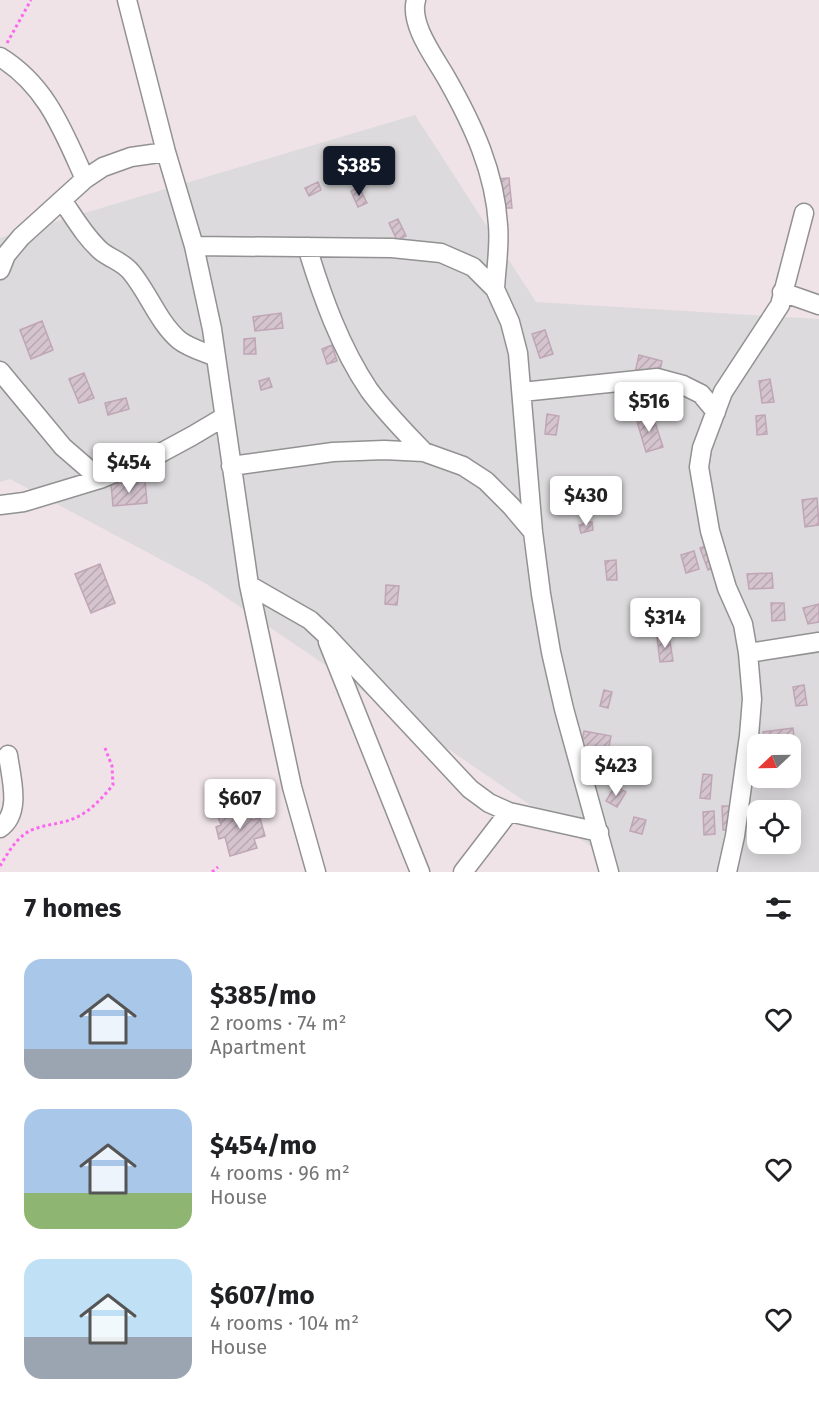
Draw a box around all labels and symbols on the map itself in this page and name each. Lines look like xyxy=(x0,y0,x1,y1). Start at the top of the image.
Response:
pin: $385 xyxy=(323,146,395,197)
pin: $516 xyxy=(613,382,685,433)
pin: $454 xyxy=(93,443,165,494)
pin: $430 xyxy=(550,476,622,527)
pin: $314 xyxy=(629,598,701,649)
north arrow xyxy=(747,734,801,788)
pin: $423 xyxy=(580,746,652,797)
pin: $607 xyxy=(204,779,276,830)

